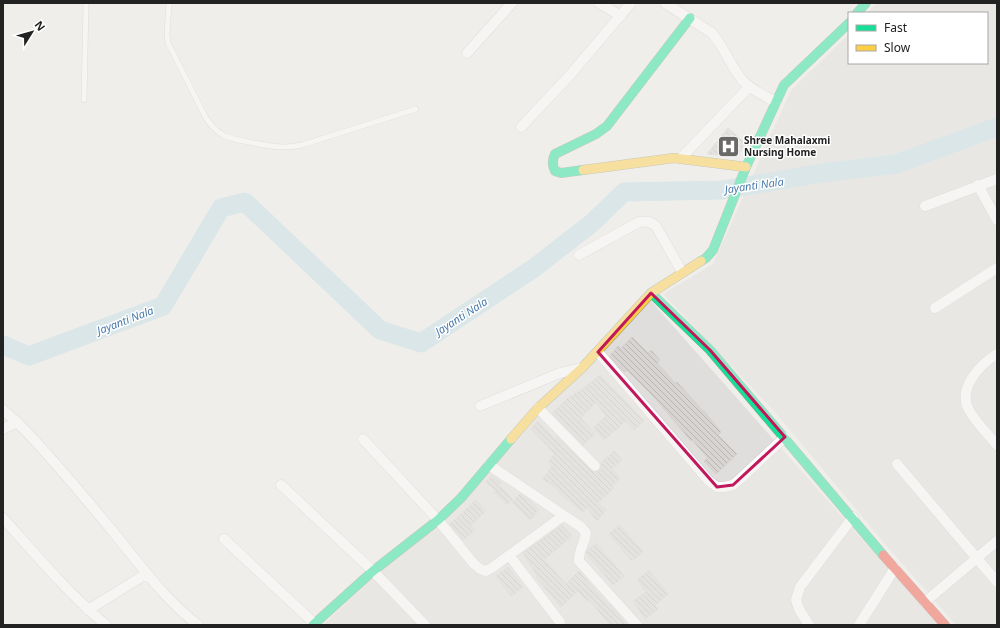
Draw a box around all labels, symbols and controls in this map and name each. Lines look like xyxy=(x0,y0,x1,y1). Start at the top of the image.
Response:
north arrow xyxy=(12,12,52,52)
legend xyxy=(848,12,988,64)
text: N xyxy=(32,18,49,34)
text: Fast xyxy=(884,19,908,36)
text: Slow xyxy=(884,39,911,56)
hospital icon: Shree Mahalaxmi Nursing Home xyxy=(716,133,742,159)
place label: Shree Mahalaxmi Nursing Home xyxy=(744,133,830,159)
water label: Jayanti Nala xyxy=(722,173,785,197)
water label: Jayanti Nala xyxy=(430,293,491,340)
water label: Jayanti Nala xyxy=(93,302,156,338)

